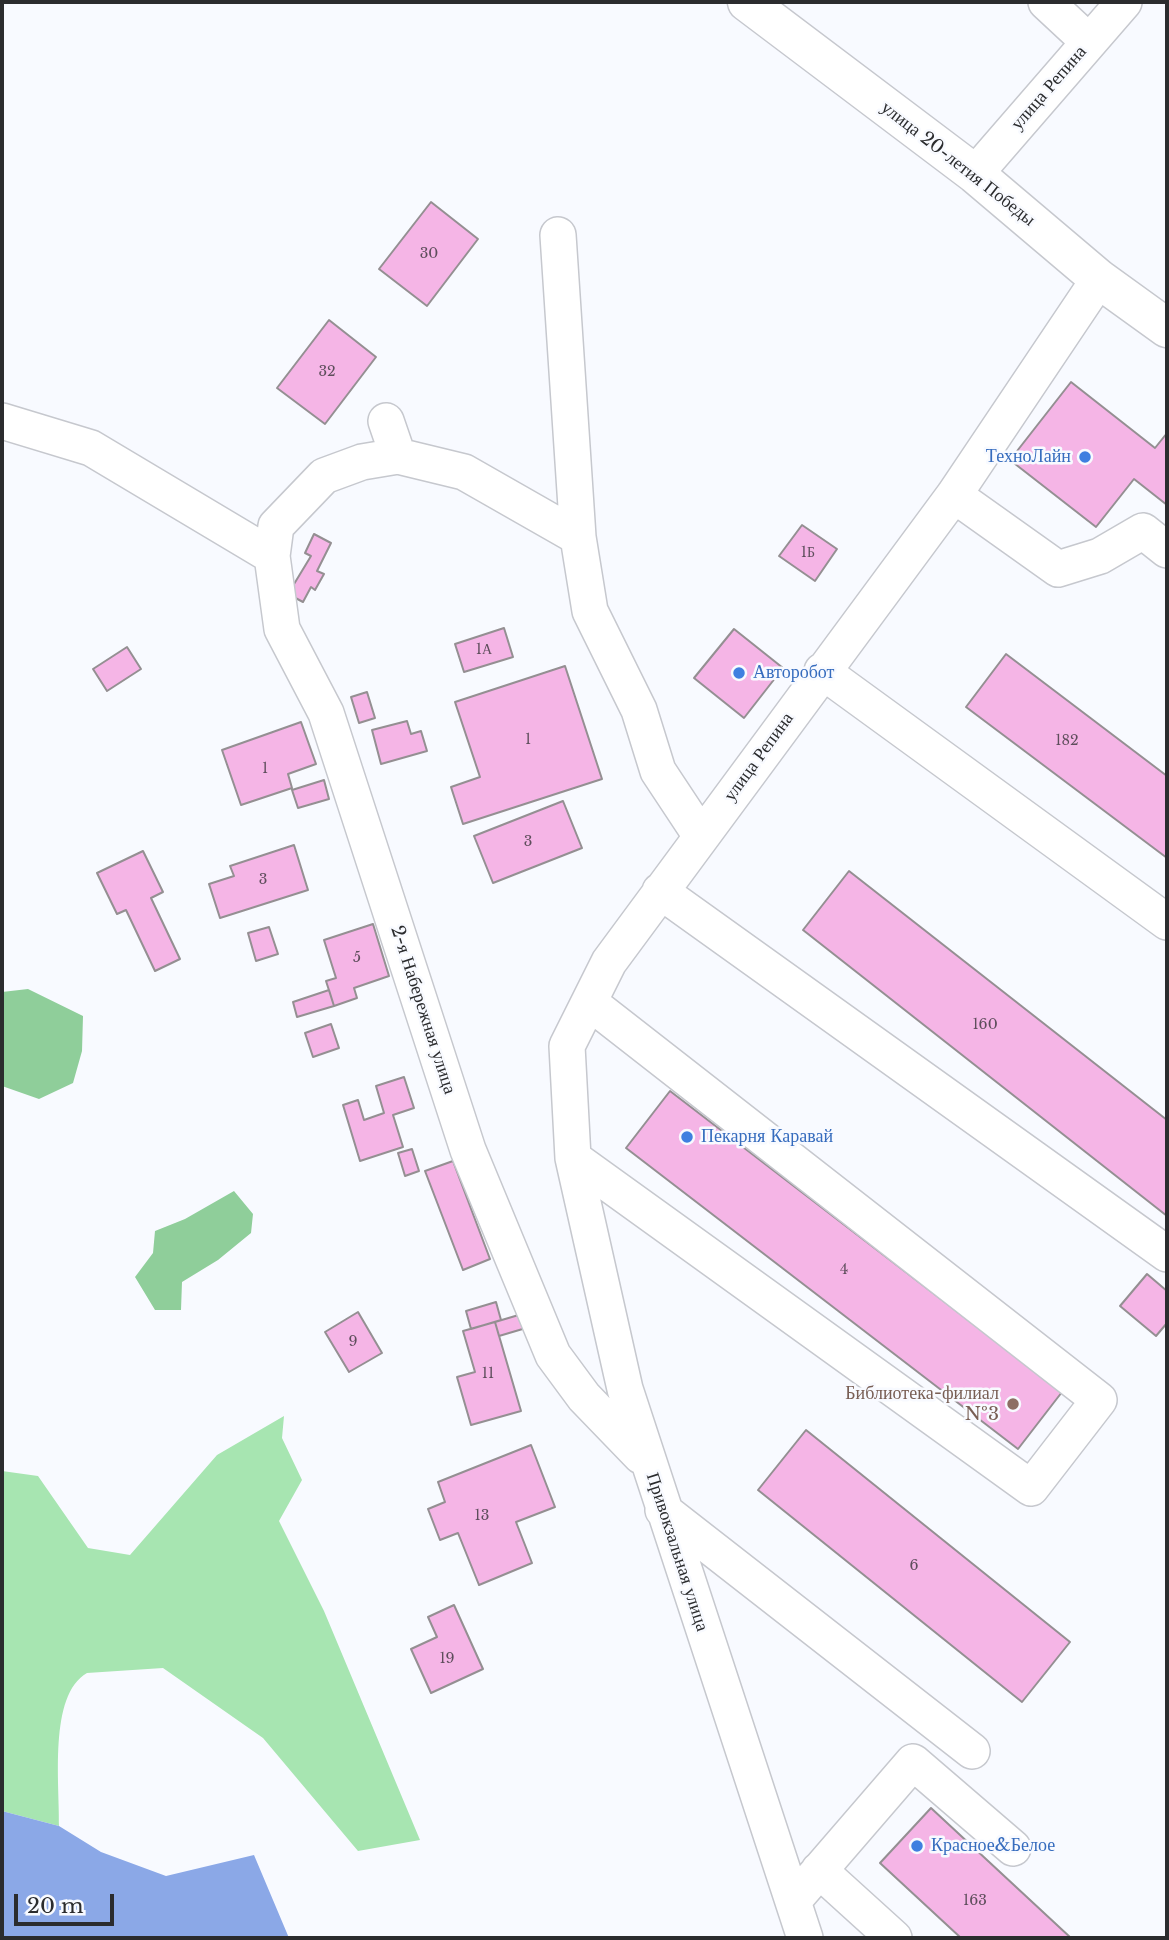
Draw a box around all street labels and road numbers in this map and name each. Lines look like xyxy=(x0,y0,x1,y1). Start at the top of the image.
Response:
street label: улица Репина xyxy=(1007,42,1091,134)
street label: улица 20-летия Победы xyxy=(877,97,1039,231)
street label: улица Репина xyxy=(720,708,798,806)
street label: 2-я Набережная улица xyxy=(386,923,460,1097)
street label: Привокзальная улица xyxy=(641,1470,713,1634)

